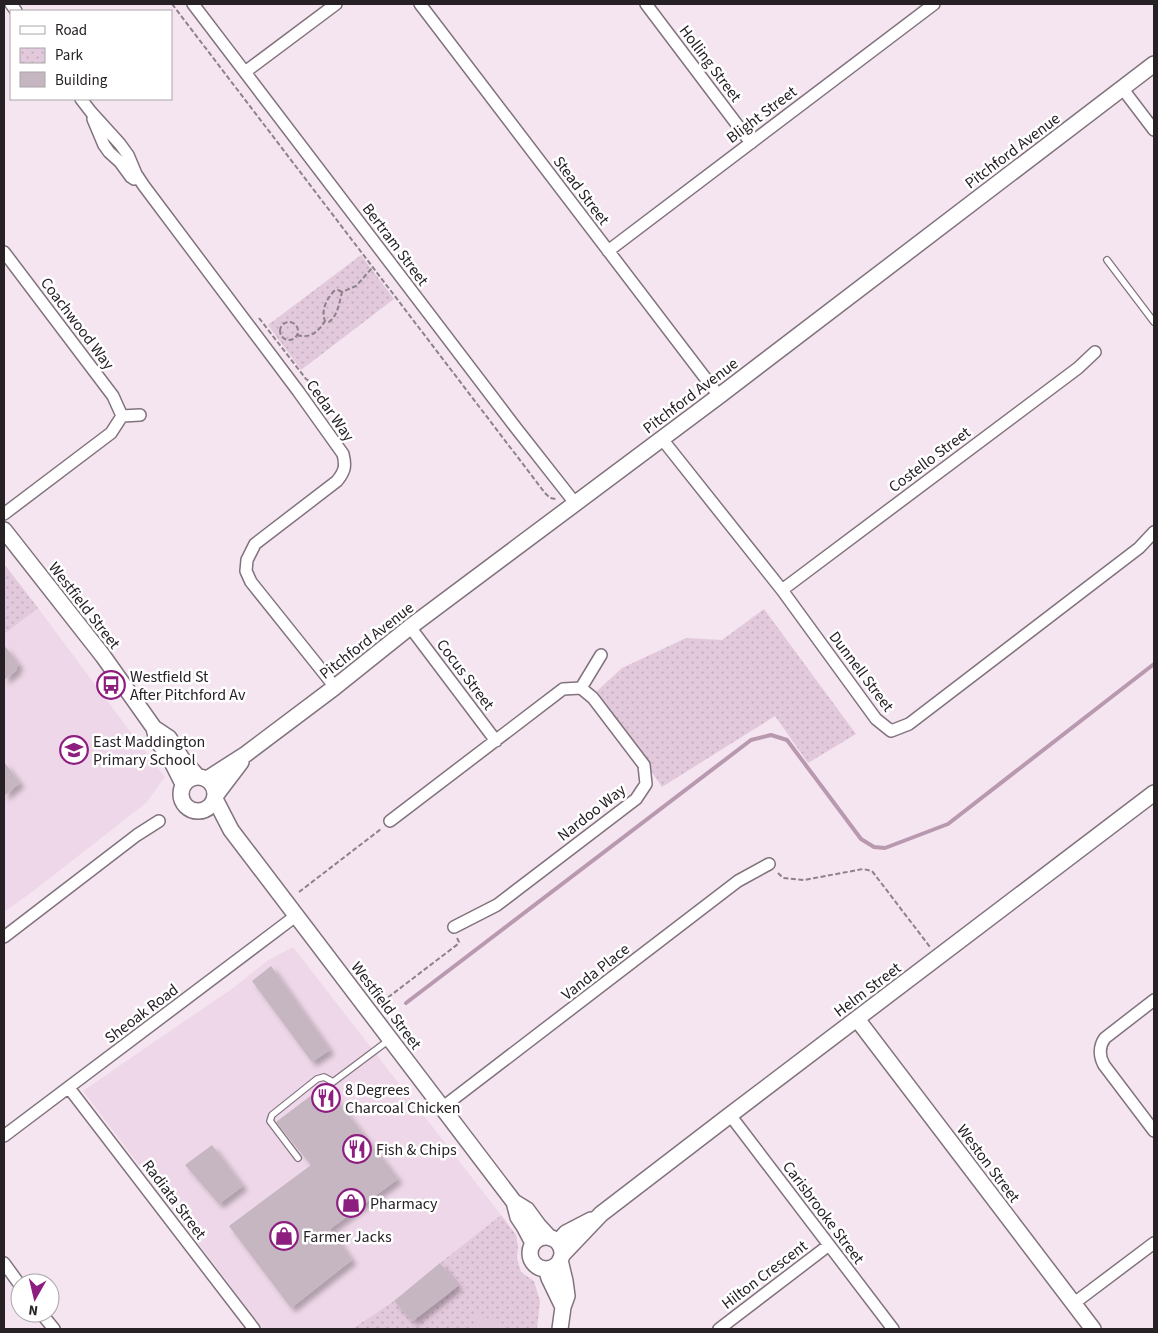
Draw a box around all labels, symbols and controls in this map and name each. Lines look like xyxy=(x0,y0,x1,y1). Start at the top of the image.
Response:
legend xyxy=(10,10,172,100)
text: Road xyxy=(55,20,87,41)
street label: Holling Street xyxy=(674,21,747,107)
text: Park xyxy=(55,45,84,66)
text: Building xyxy=(55,70,108,91)
street label: Blight Street xyxy=(722,81,802,149)
street label: Pitchford Avenue xyxy=(960,108,1065,194)
street label: Stead Street xyxy=(548,152,615,230)
street label: Bertram Street xyxy=(357,199,434,291)
street label: Coachwood Way xyxy=(35,273,120,375)
street label: Pitchford Avenue xyxy=(638,353,743,439)
street label: Cedar Way xyxy=(301,375,360,446)
street label: Costello Street xyxy=(884,421,976,498)
street label: Westfield Street xyxy=(43,557,126,654)
street label: Pitchford Avenue xyxy=(315,597,418,685)
street label: Dunnell Street xyxy=(824,627,899,717)
street label: Cocus Street xyxy=(431,635,500,715)
place label: Westfield St After Pitchford Av xyxy=(130,666,246,706)
bus stop icon: Westfield St After Pitchford Av xyxy=(96,670,126,700)
place label: East Maddington Primary School xyxy=(93,731,205,771)
school or university icon: East Maddington Primary School xyxy=(59,735,89,765)
street label: Nardoo Way xyxy=(553,779,631,846)
street label: Vanda Place xyxy=(557,938,634,1005)
street label: Westfield Street xyxy=(346,957,427,1055)
street label: Helm Street xyxy=(829,957,906,1022)
street label: Sheoak Road xyxy=(100,979,183,1049)
place label: 8 Degrees Charcoal Chicken xyxy=(345,1079,460,1119)
restaurant icon: 8 Degrees Charcoal Chicken xyxy=(311,1083,341,1113)
street label: Weston Street xyxy=(951,1120,1025,1208)
restaurant icon: Fish & Chips xyxy=(342,1134,372,1164)
place label: Fish & Chips xyxy=(376,1139,457,1161)
street label: Radiata Street xyxy=(137,1155,212,1244)
street label: Carisbrooke Street xyxy=(777,1157,870,1269)
shop icon: Pharmacy xyxy=(336,1188,366,1218)
place label: Pharmacy xyxy=(370,1193,438,1215)
shop icon: Farmer Jacks xyxy=(269,1221,299,1251)
place label: Farmer Jacks xyxy=(303,1226,392,1248)
street label: Hilton Crescent xyxy=(717,1235,813,1314)
north arrow xyxy=(10,1273,60,1323)
text: N xyxy=(27,1299,39,1320)

